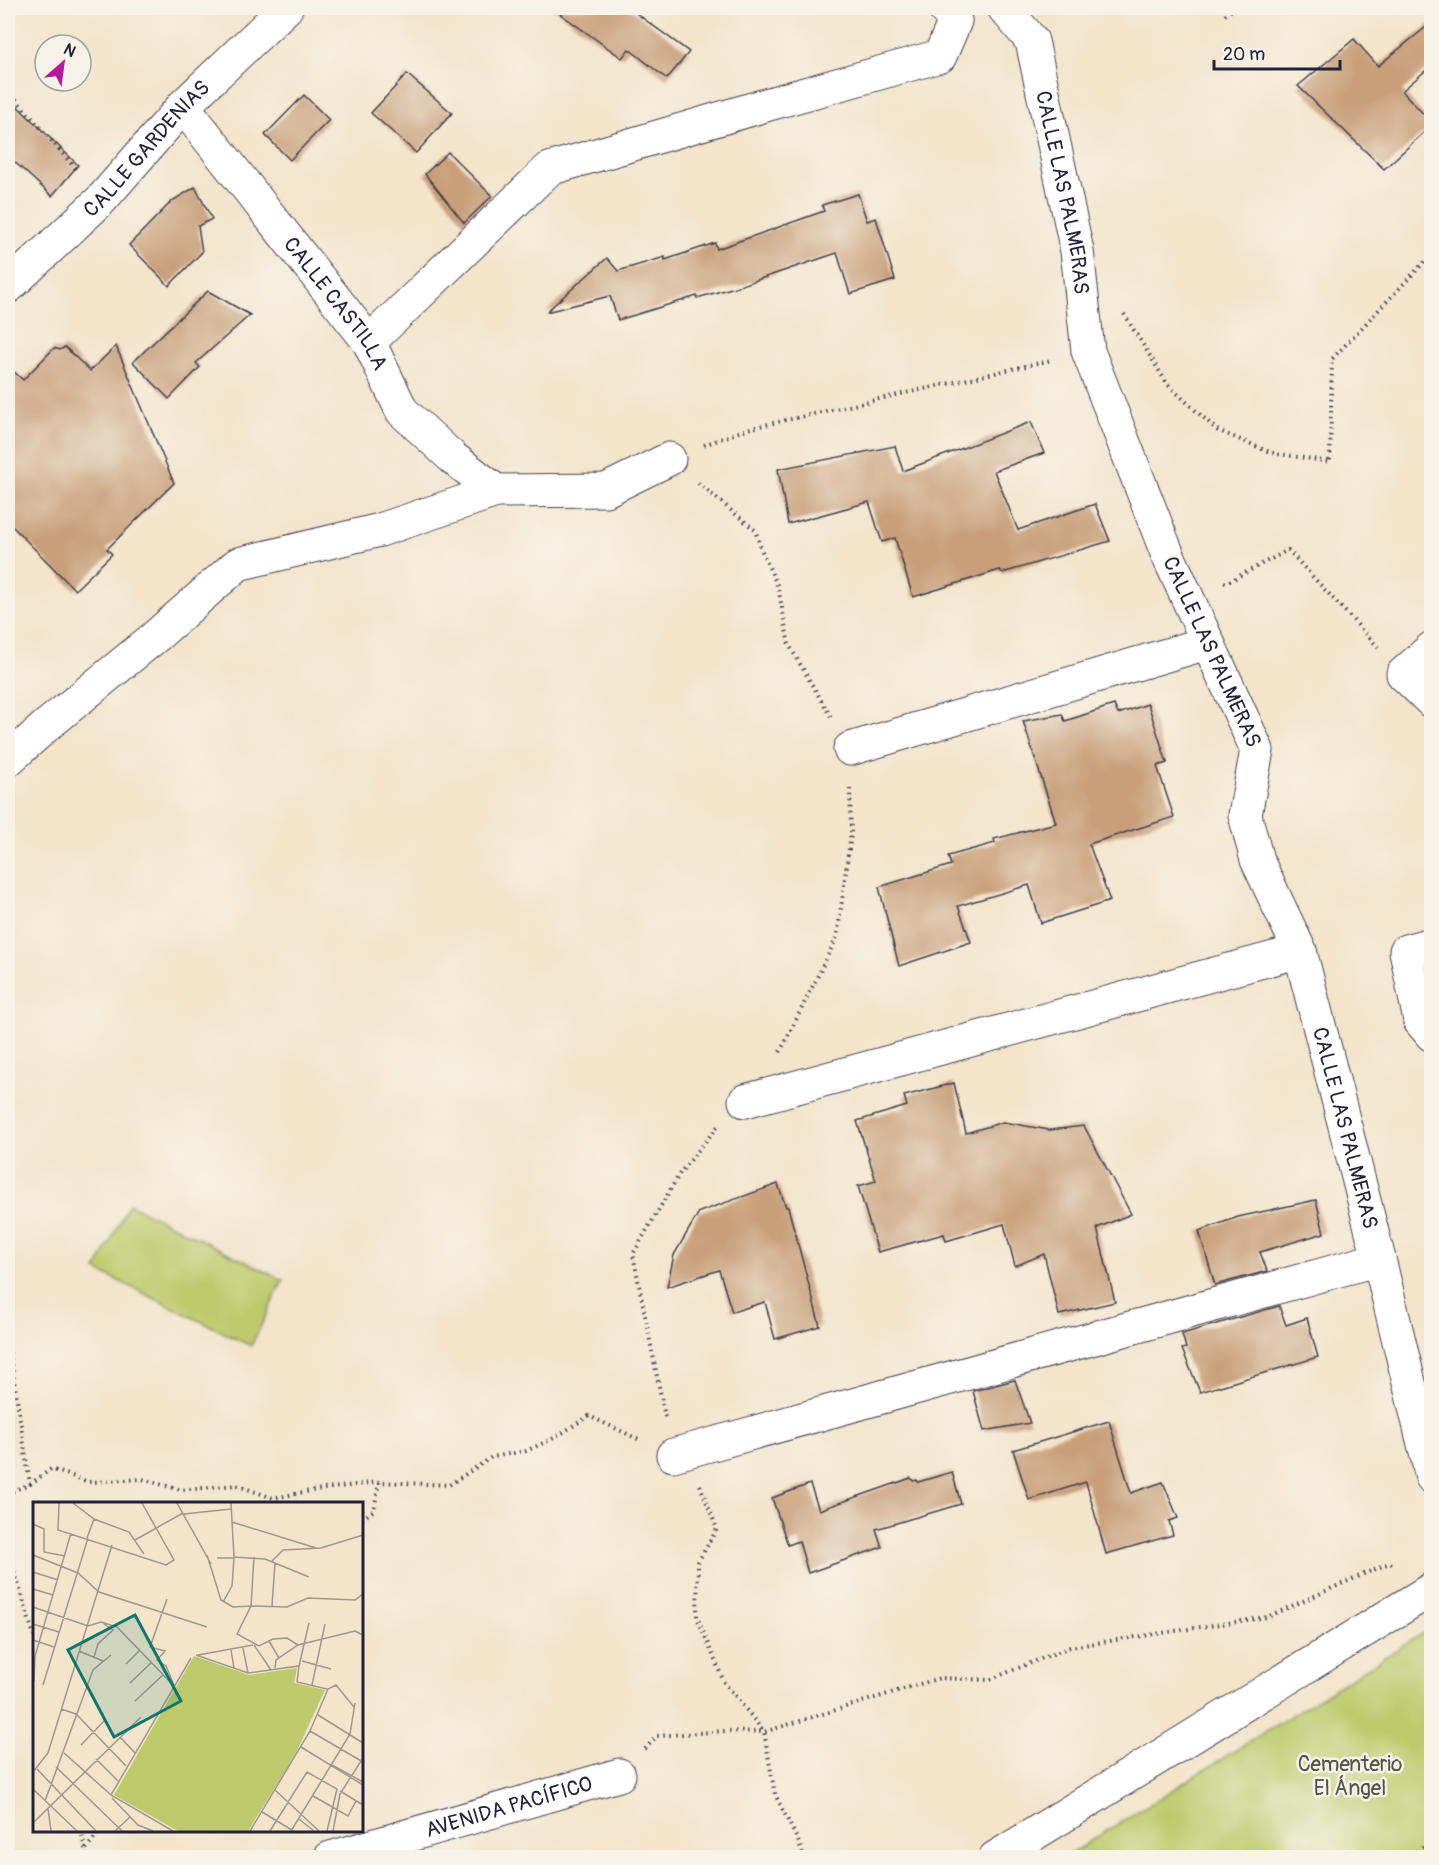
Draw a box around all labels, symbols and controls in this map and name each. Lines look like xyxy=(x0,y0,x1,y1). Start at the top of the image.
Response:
north arrow xyxy=(33,33,93,93)
scale bar xyxy=(1214,33,1340,71)
text: N xyxy=(60,39,79,62)
text: 20 m xyxy=(1223,43,1265,66)
street label: CALLE GARDENIAS xyxy=(78,74,215,223)
street label: CALLE LAS PALMERAS xyxy=(1030,88,1095,296)
street label: CALLE CASTILLA xyxy=(278,231,394,374)
street label: CALLE LAS PALMERAS xyxy=(1157,552,1267,751)
street label: CALLE LAS PALMERAS xyxy=(1307,1024,1384,1231)
inset map xyxy=(33,1502,363,1832)
park label: Cementerio El Ángel xyxy=(1298,1751,1402,1802)
street label: AVENIDA PACÍFICO xyxy=(422,1770,595,1843)

